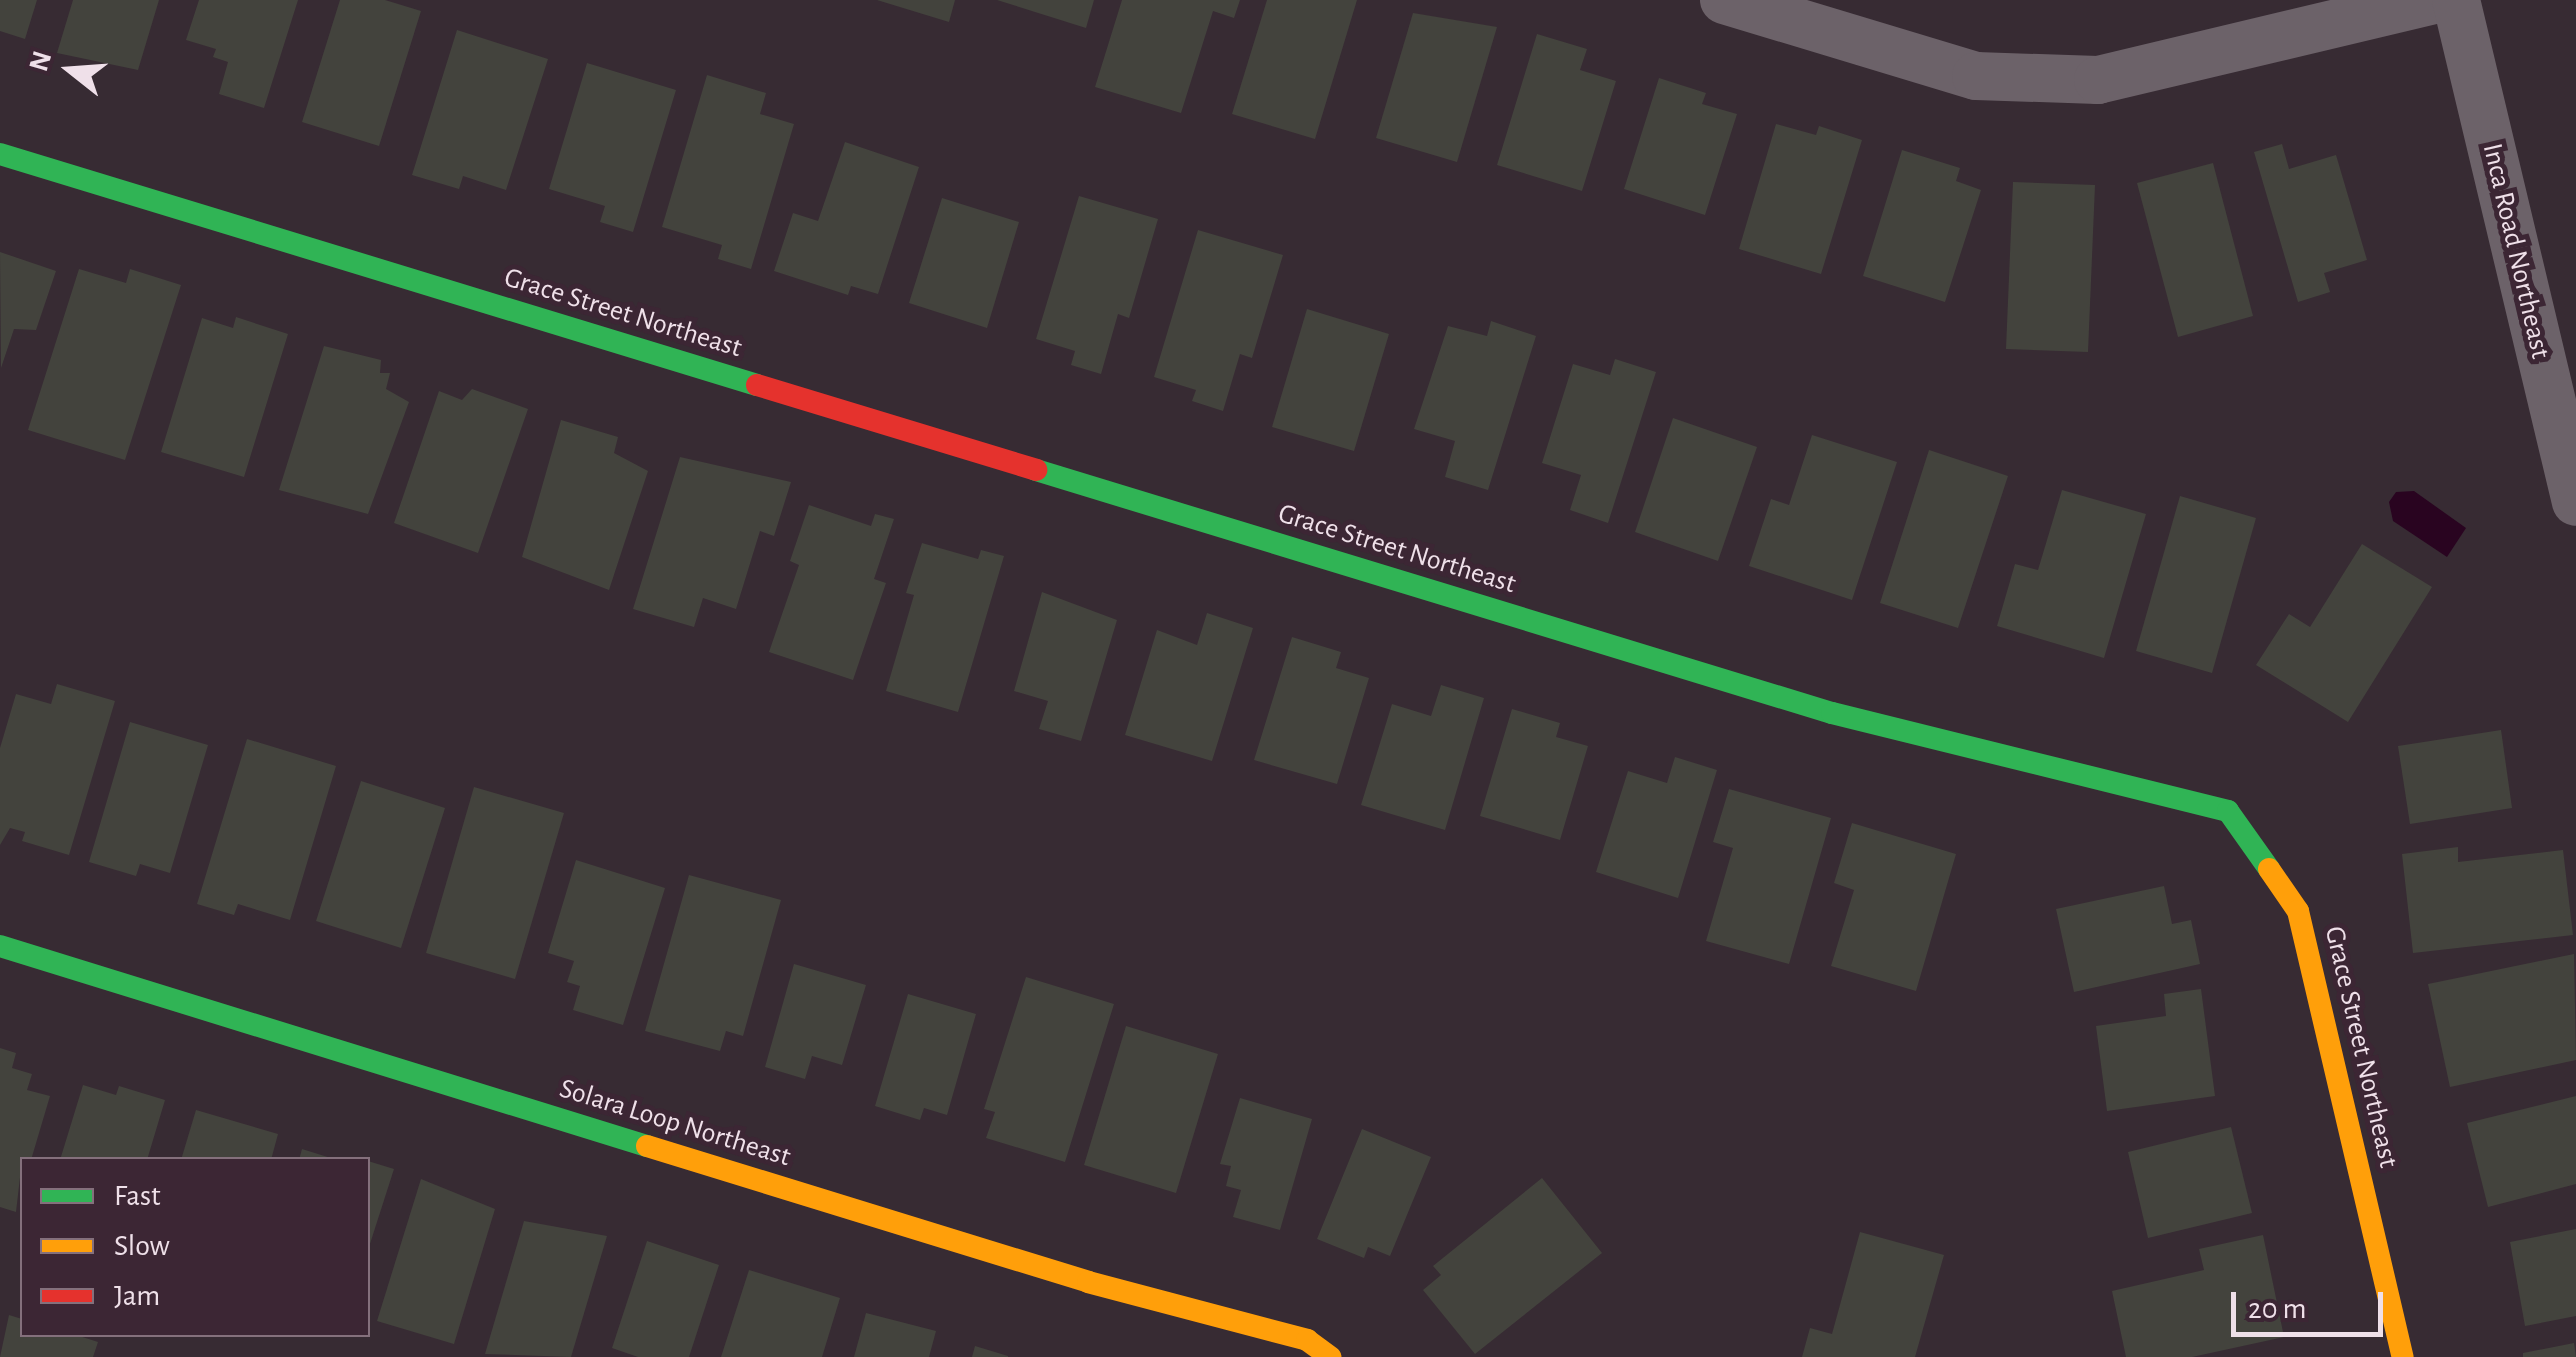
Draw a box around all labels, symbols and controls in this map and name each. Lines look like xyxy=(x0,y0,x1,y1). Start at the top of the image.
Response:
north arrow xyxy=(20,20,120,120)
text: N xyxy=(25,48,58,75)
street label: Inca Road Northeast xyxy=(2475,140,2557,362)
street label: Grace Street Northeast xyxy=(500,261,746,365)
street label: Grace Street Northeast xyxy=(1274,497,1520,601)
street label: Grace Street Northeast xyxy=(2317,923,2405,1171)
street label: Solara Loop Northeast xyxy=(556,1072,794,1174)
legend xyxy=(20,1157,370,1337)
text: Fast xyxy=(114,1181,161,1211)
text: Slow xyxy=(114,1231,170,1261)
scale bar xyxy=(2236,1272,2388,1334)
text: Jam xyxy=(114,1281,160,1311)
text: 20 m xyxy=(2248,1294,2306,1324)

